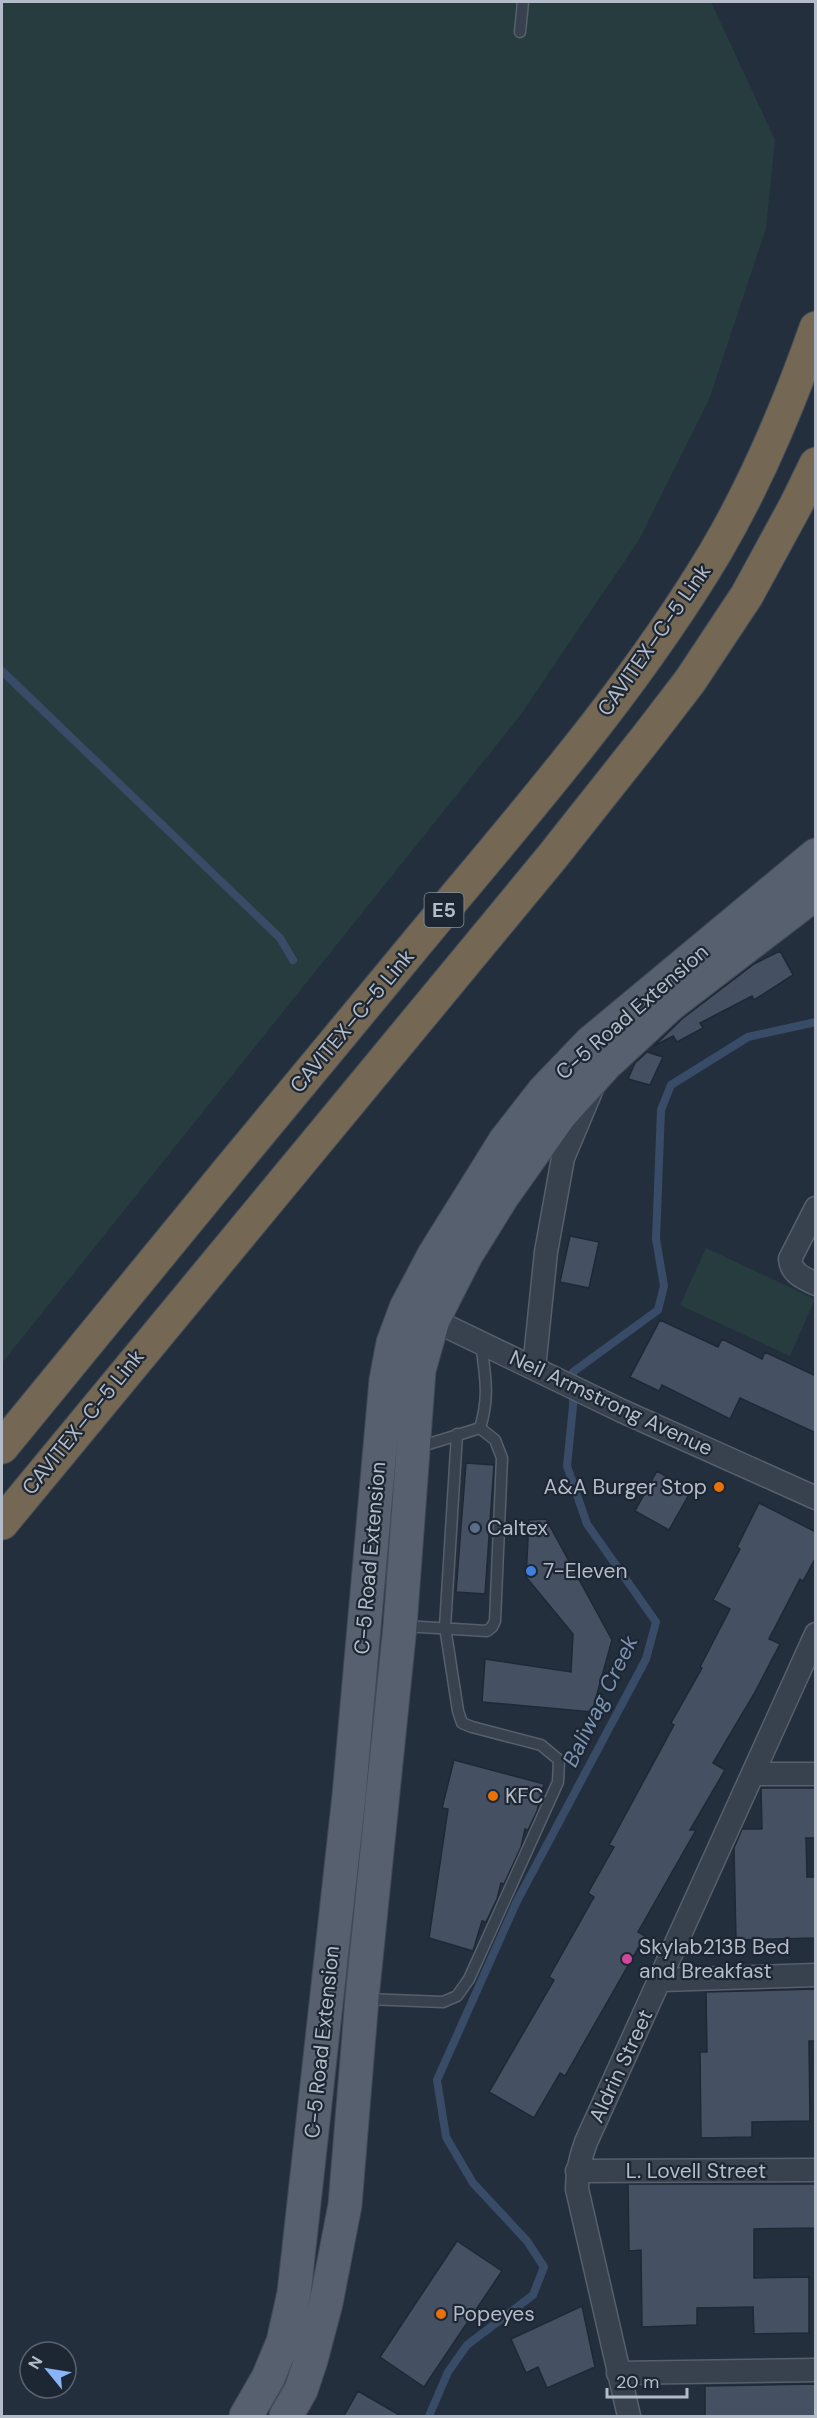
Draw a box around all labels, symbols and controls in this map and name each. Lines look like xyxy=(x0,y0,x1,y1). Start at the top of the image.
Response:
street label: CAVITEX–C-5 Link xyxy=(591,558,717,722)
road number: E5 xyxy=(424,893,464,927)
street label: C-5 Road Extension xyxy=(550,938,714,1086)
street label: CAVITEX–C-5 Link xyxy=(284,943,421,1099)
street label: CAVITEX–C-5 Link xyxy=(16,1343,151,1501)
street label: Neil Armstrong Avenue xyxy=(505,1344,717,1462)
street label: C-5 Road Extension xyxy=(348,1460,392,1656)
place label: A&A Burger Stop xyxy=(544,1473,707,1501)
marker: A&A Burger Stop xyxy=(712,1480,726,1494)
place label: Caltex xyxy=(487,1514,548,1542)
marker: Caltex xyxy=(468,1521,482,1535)
place label: 7-Eleven xyxy=(543,1557,627,1585)
marker: 7-Eleven xyxy=(524,1564,538,1578)
water label: Baliwag Creek xyxy=(556,1630,645,1772)
place label: KFC xyxy=(505,1782,544,1810)
marker: KFC xyxy=(486,1789,500,1803)
place label: Skylab213B Bed and Breakfast xyxy=(639,1933,790,1985)
street label: C-5 Road Extension xyxy=(298,1944,346,2140)
marker: Skylab213B Bed and Breakfast xyxy=(620,1952,634,1966)
street label: Aldrin Street xyxy=(583,2005,659,2127)
street label: L. Lovell Street xyxy=(626,2157,766,2185)
place label: Popeyes xyxy=(453,2300,535,2328)
marker: Popeyes xyxy=(434,2307,448,2321)
north arrow xyxy=(18,2340,78,2400)
text: N xyxy=(23,2352,47,2373)
scale bar xyxy=(607,2361,686,2399)
text: 20 m xyxy=(616,2370,659,2394)

